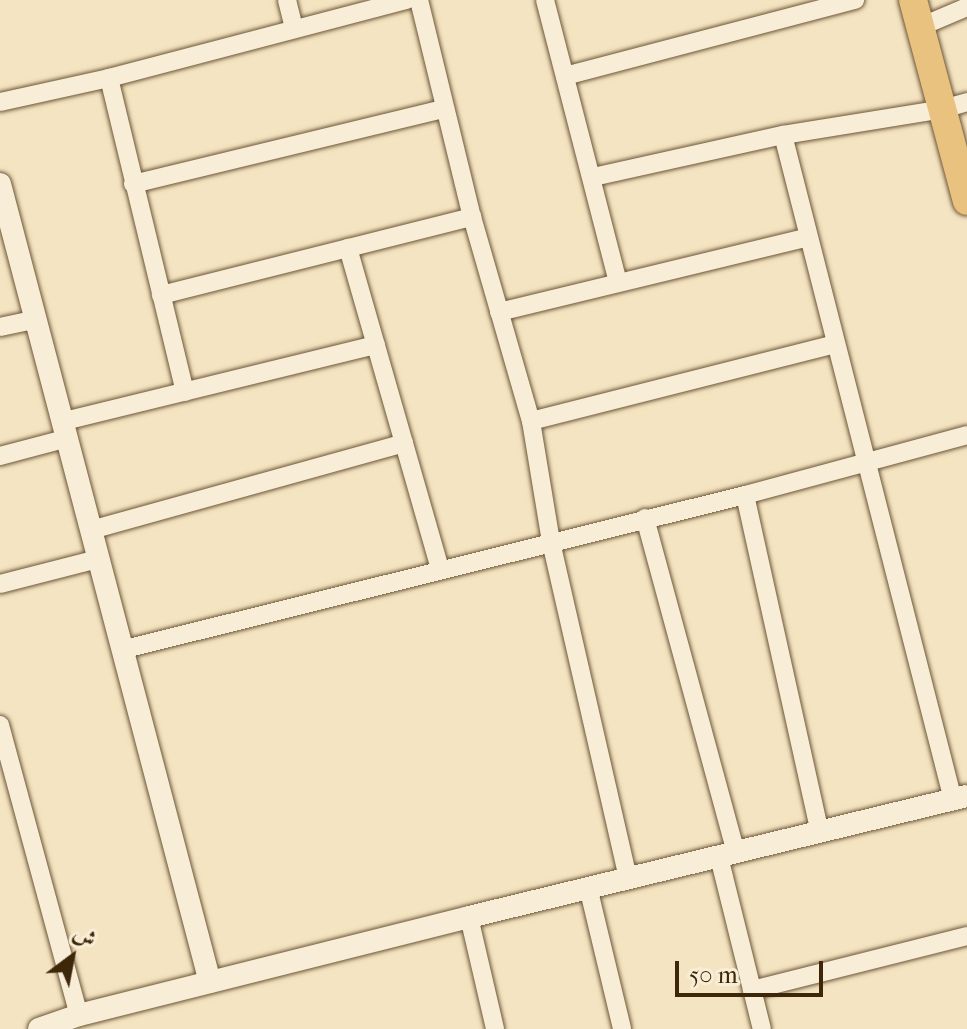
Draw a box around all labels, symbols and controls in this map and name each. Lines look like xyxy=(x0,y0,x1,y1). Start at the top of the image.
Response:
north arrow xyxy=(32,917,112,997)
text: ش xyxy=(69,920,101,953)
scale bar xyxy=(679,945,827,995)
text: 50 m xyxy=(689,961,738,989)

